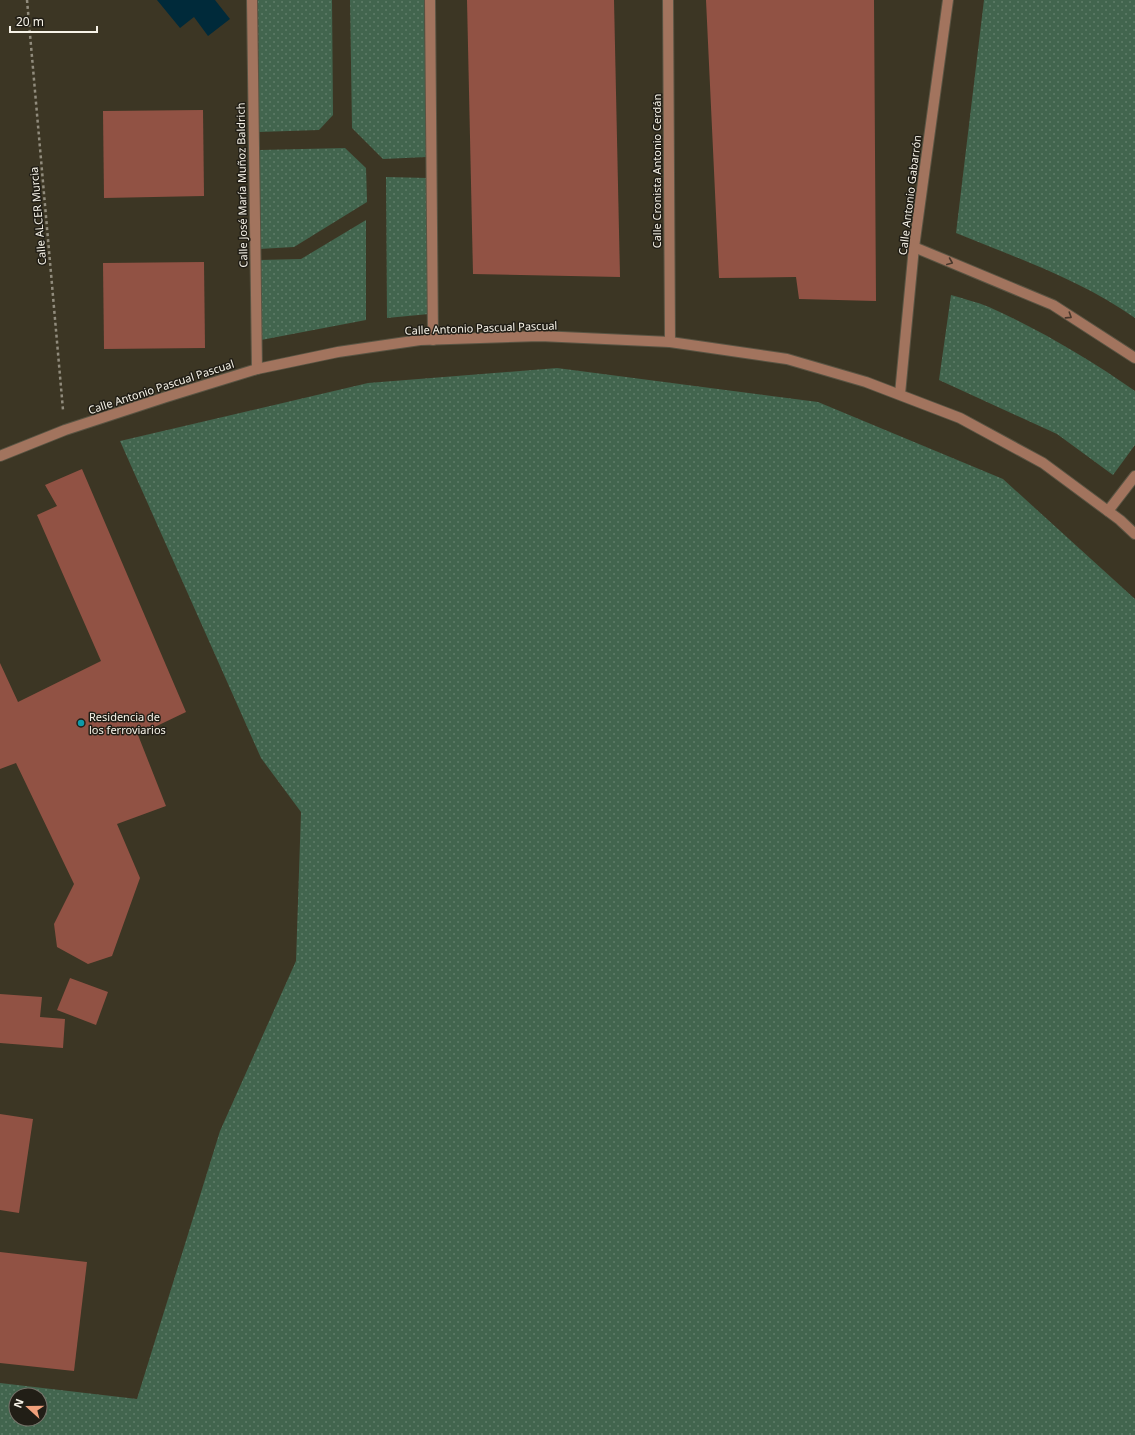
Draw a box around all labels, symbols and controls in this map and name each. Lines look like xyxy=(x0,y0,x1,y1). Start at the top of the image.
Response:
scale bar xyxy=(10,8,97,34)
text: 20 m xyxy=(16,13,44,30)
street label: Calle Cronista Antonio Cerdán xyxy=(649,94,664,248)
street label: Calle José María Muñoz Baldrich xyxy=(233,102,250,268)
street label: Calle Antonio Gabarrón xyxy=(895,134,924,256)
street label: Calle ALCER Murcia xyxy=(26,166,49,266)
one-way arrow xyxy=(947,258,954,266)
one-way arrow xyxy=(1065,311,1072,318)
street label: Calle Antonio Pascual Pascual xyxy=(404,317,558,338)
street label: Calle Antonio Pascual Pascual xyxy=(86,356,236,417)
place label: Residencia de los ferroviarios xyxy=(89,709,166,737)
marker: Residencia de los ferroviarios xyxy=(76,718,86,728)
north arrow xyxy=(8,1387,48,1427)
text: N xyxy=(10,1396,27,1410)

